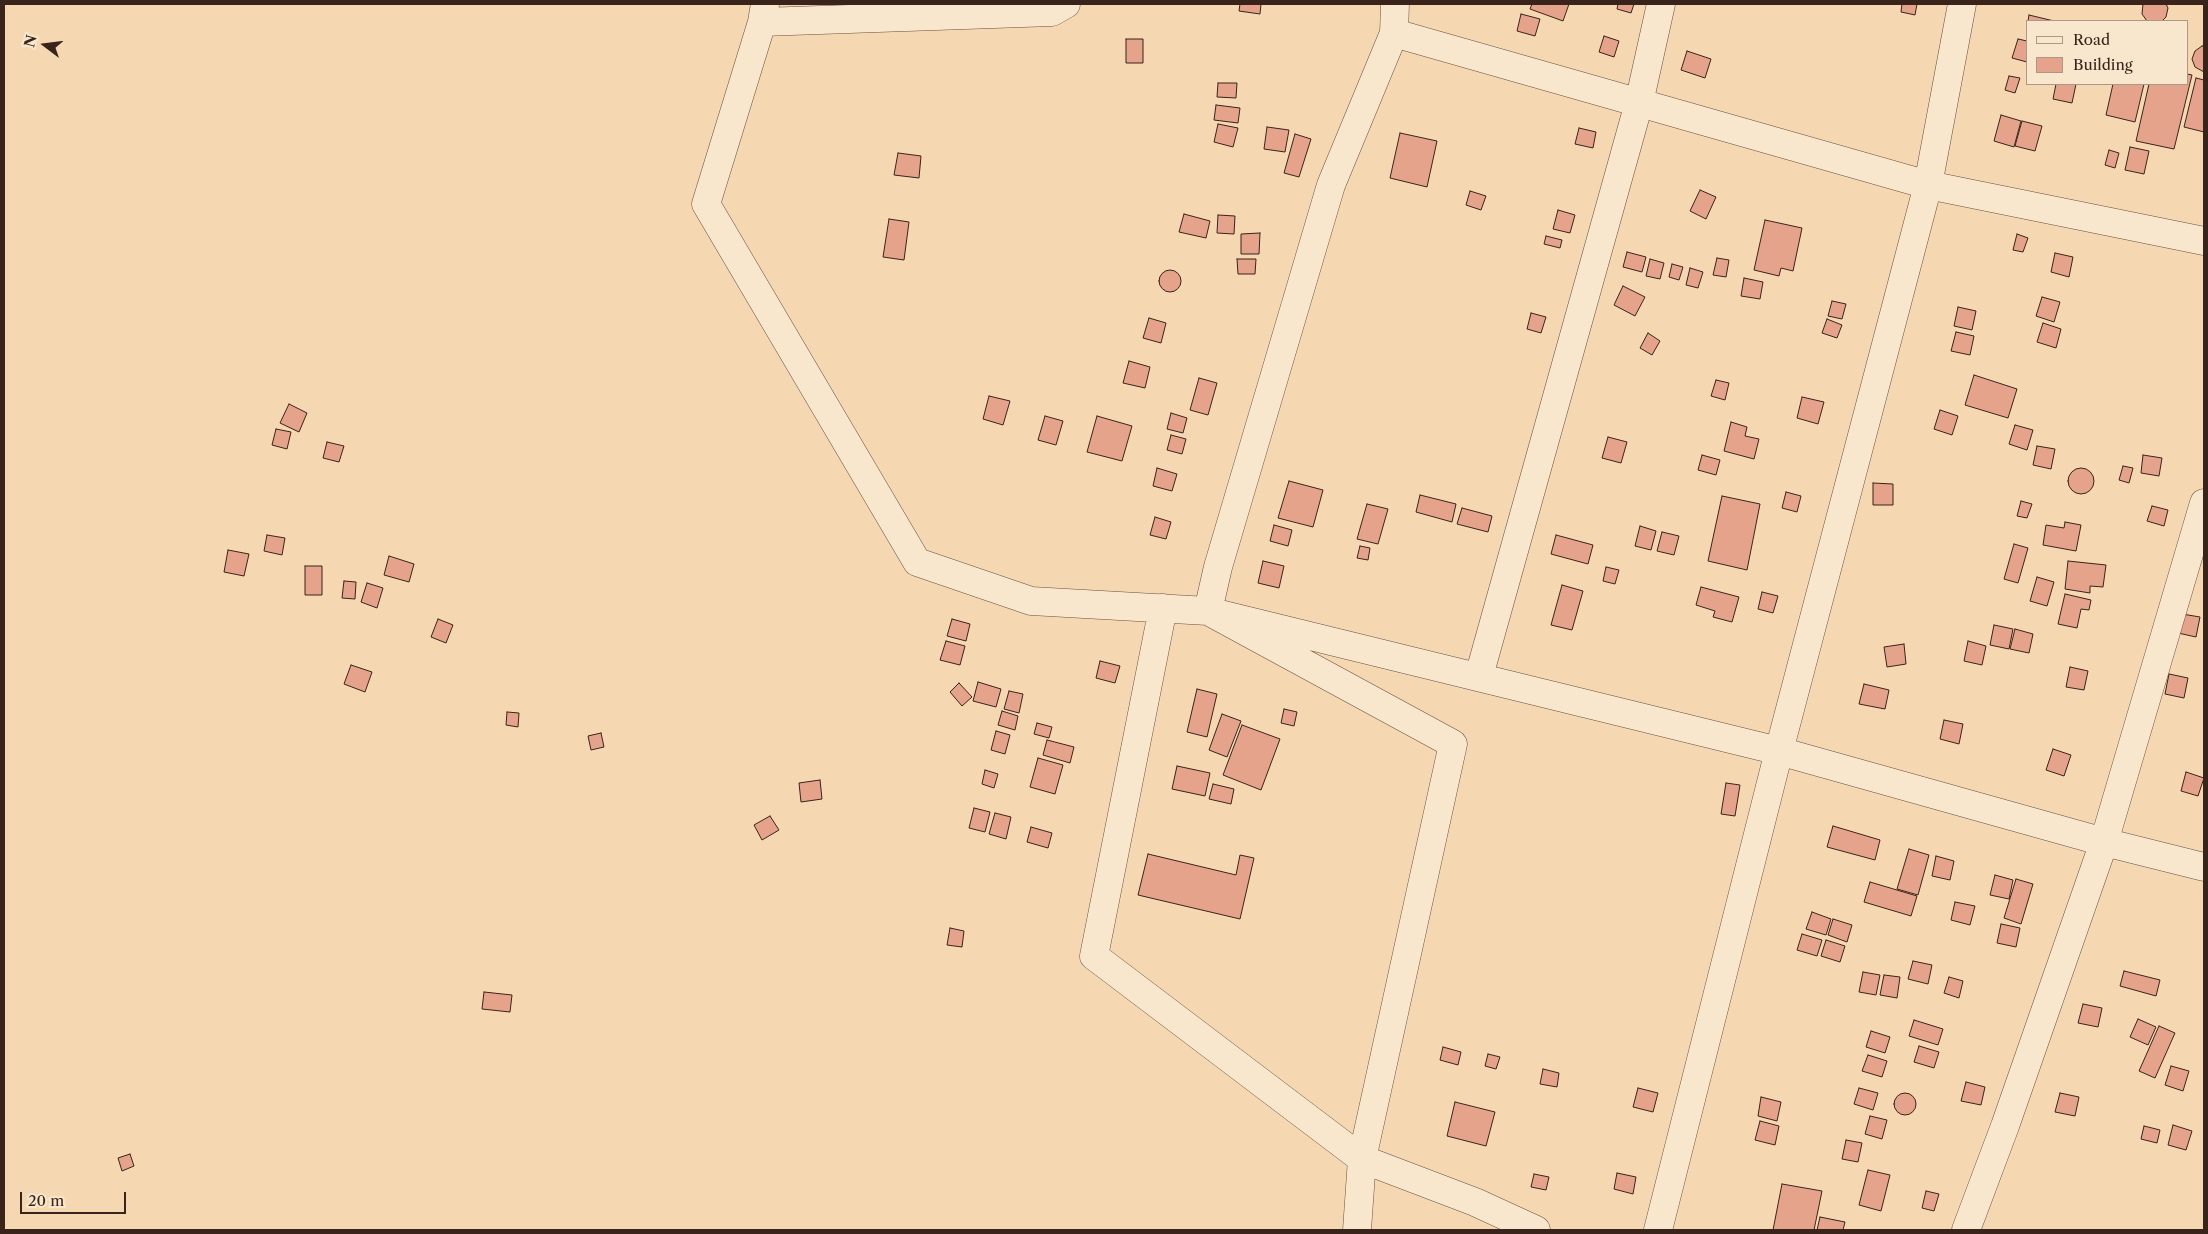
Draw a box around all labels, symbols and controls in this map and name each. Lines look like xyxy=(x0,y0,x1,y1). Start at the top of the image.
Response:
north arrow xyxy=(20,20,70,70)
legend xyxy=(2026,20,2188,85)
text: Road xyxy=(2073,30,2110,49)
text: N xyxy=(20,33,41,49)
text: Building xyxy=(2073,55,2133,74)
scale bar xyxy=(22,1182,129,1214)
text: 20 m xyxy=(28,1191,64,1210)

